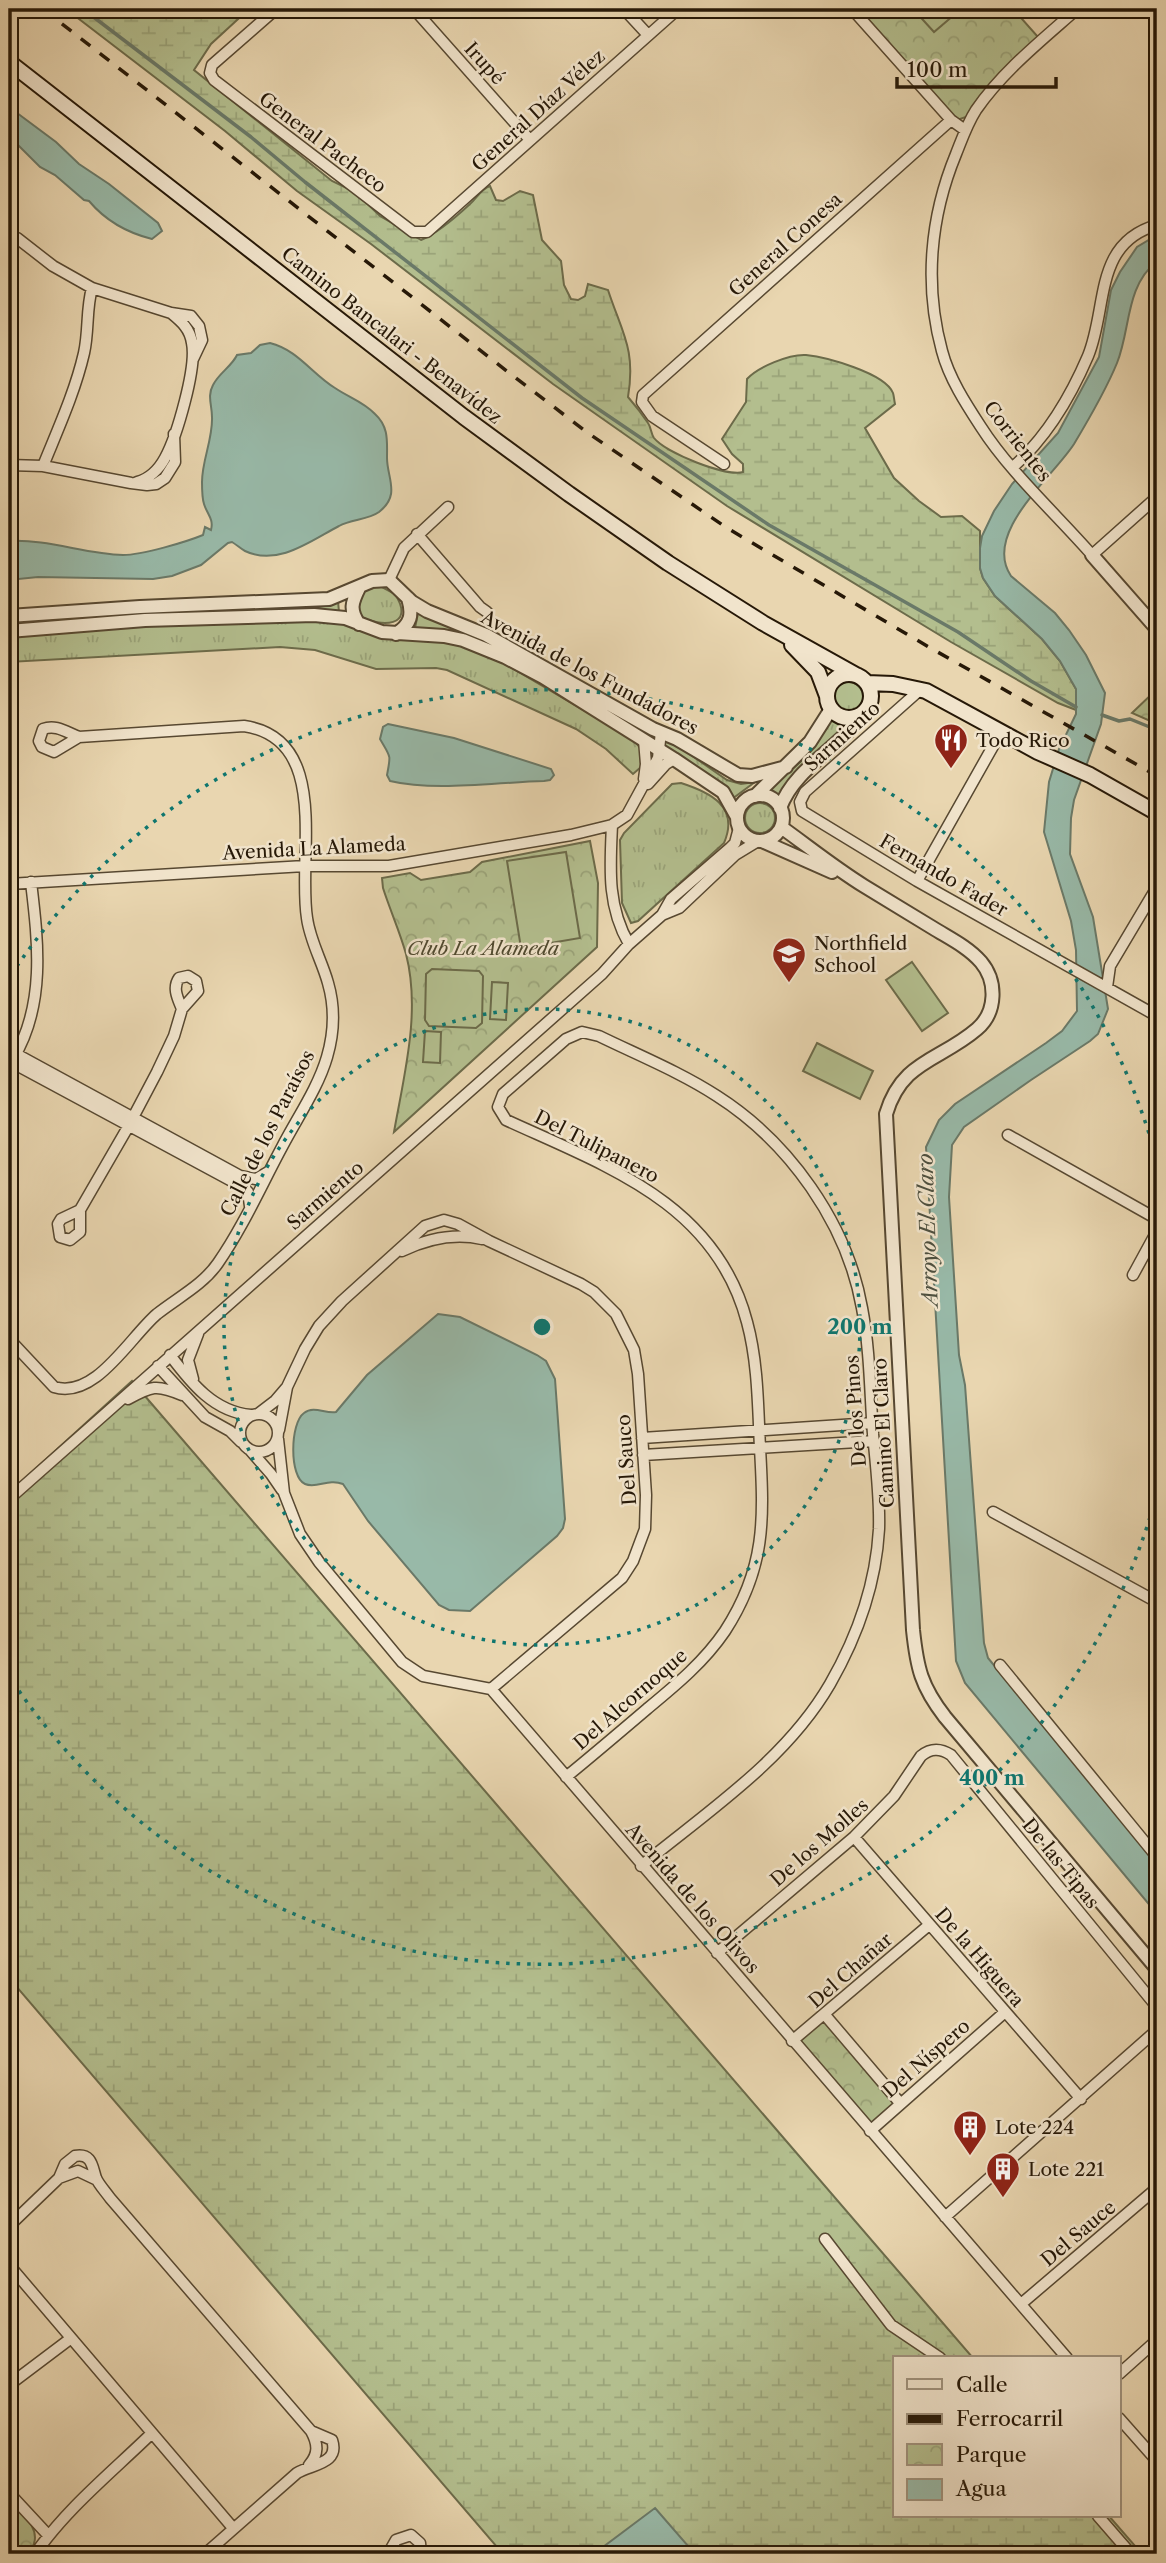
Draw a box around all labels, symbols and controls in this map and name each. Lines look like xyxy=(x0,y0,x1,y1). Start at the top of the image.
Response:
street label: Irupé xyxy=(460,37,510,89)
street label: General Díaz Vélez xyxy=(467,45,610,176)
scale bar xyxy=(897,46,1056,90)
text: 100 m xyxy=(907,57,968,82)
street label: General Pacheco xyxy=(254,87,391,198)
street label: General Conesa xyxy=(724,188,847,301)
street label: Camino Bancalari - Benavídez xyxy=(277,242,507,429)
street label: Corrientes xyxy=(979,396,1056,486)
street label: Avenida de los Fundadores xyxy=(476,605,702,740)
street label: Sarmiento xyxy=(800,696,885,776)
restaurant icon: Todo Rico xyxy=(932,721,970,770)
place label: Todo Rico xyxy=(976,729,1070,752)
street label: Fernando Fader xyxy=(876,829,1012,921)
street label: Avenida La Alameda xyxy=(221,832,406,865)
place label: Northfield School xyxy=(814,932,908,977)
school or university icon: Northfield School xyxy=(770,935,808,984)
park label: Club La Alameda xyxy=(407,937,560,960)
street label: Calle de los Paraísos xyxy=(215,1046,319,1220)
street label: Del Tulipanero xyxy=(531,1105,663,1188)
water label: Arroyo El Claro xyxy=(912,1153,943,1310)
street label: Sarmiento xyxy=(282,1156,368,1235)
text: 200 m xyxy=(827,1314,893,1339)
centre of rings xyxy=(530,1315,554,1339)
street label: De los Pinos xyxy=(840,1354,871,1468)
street label: Camino El Claro xyxy=(868,1357,899,1509)
street label: Del Sauco xyxy=(612,1414,641,1506)
street label: Del Alcornoque xyxy=(569,1644,692,1755)
text: 400 m xyxy=(959,1765,1025,1790)
street label: De los Molles xyxy=(766,1794,873,1891)
street label: De las Tipas xyxy=(1017,1814,1104,1913)
street label: Avenida de los Olivos xyxy=(620,1818,764,1978)
street label: De la Higuera xyxy=(930,1903,1029,2012)
street label: Del Chañar xyxy=(804,1928,897,2013)
street label: Del Níspero xyxy=(878,2014,975,2103)
building icon: Lote 224 xyxy=(951,2108,989,2157)
place label: Lote 224 xyxy=(995,2116,1074,2139)
building icon: Lote 221 xyxy=(984,2150,1022,2199)
place label: Lote 221 xyxy=(1028,2158,1104,2181)
street label: Del Sauce xyxy=(1036,2196,1120,2271)
legend xyxy=(893,2356,1120,2518)
text: Calle xyxy=(956,2372,1008,2397)
text: Ferrocarril xyxy=(956,2406,1063,2431)
text: Parque xyxy=(956,2442,1027,2467)
text: Agua xyxy=(955,2476,1008,2501)

